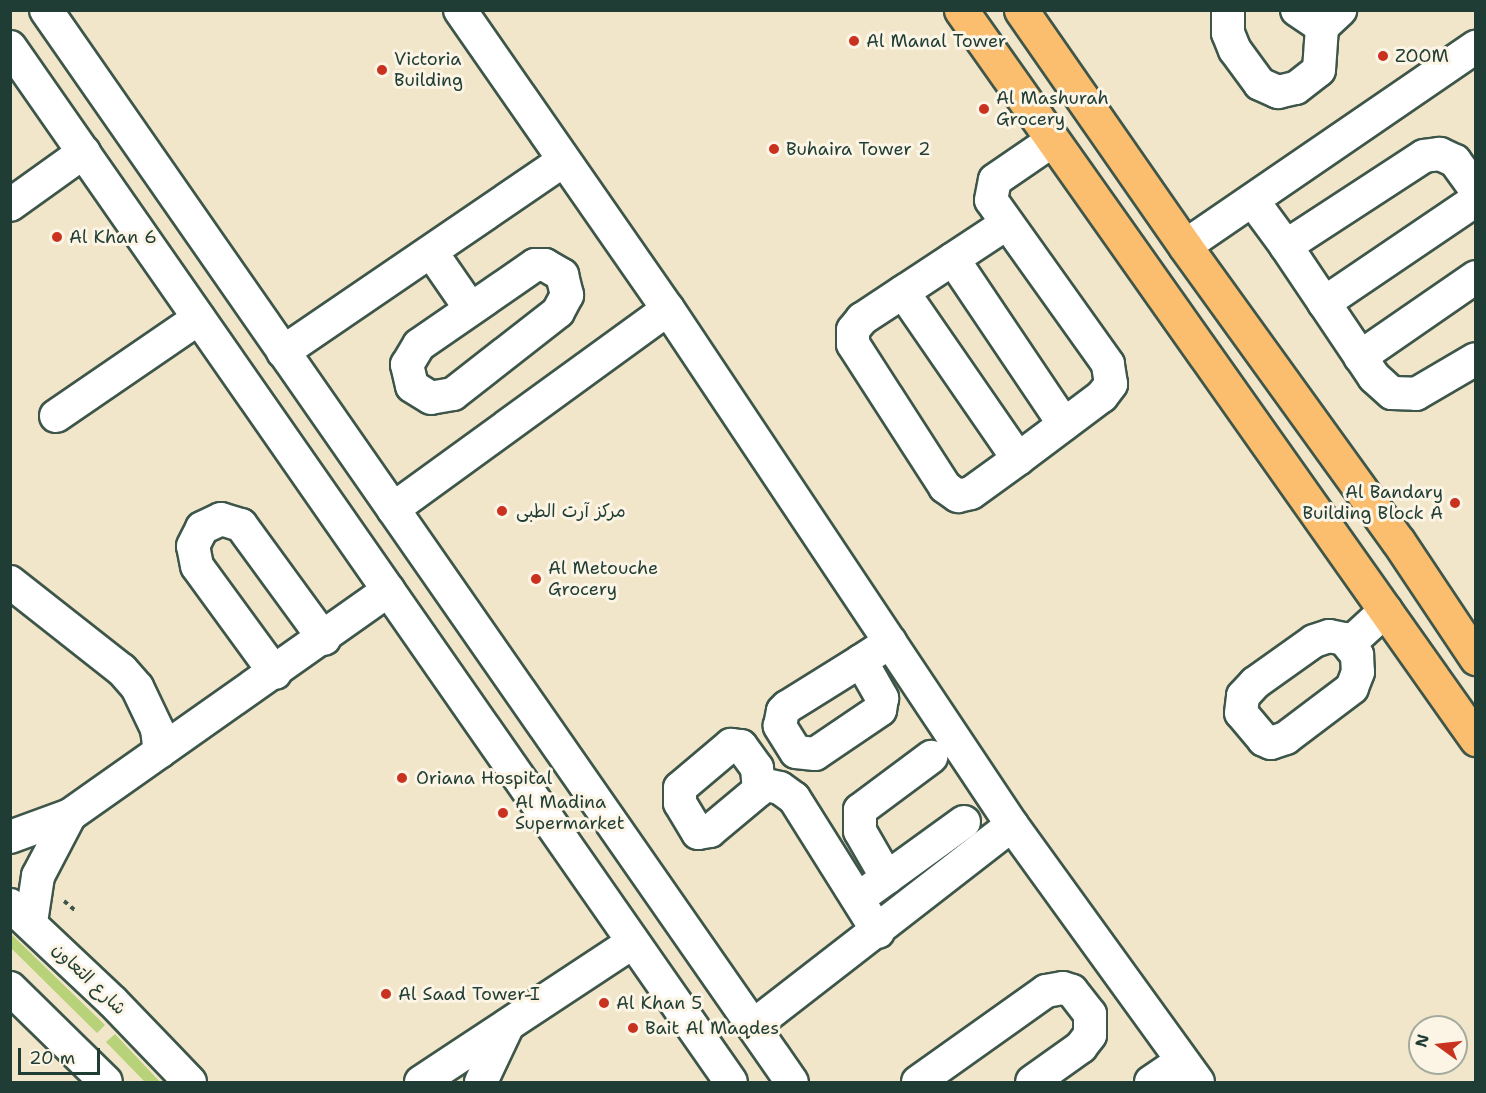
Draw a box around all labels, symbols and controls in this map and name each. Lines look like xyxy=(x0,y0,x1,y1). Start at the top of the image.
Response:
place label: Al Manal Tower xyxy=(866,30,1006,52)
marker: Al Manal Tower xyxy=(847,34,861,48)
place label: ZOOM xyxy=(1395,45,1449,67)
place label: Victoria Building xyxy=(394,49,463,92)
marker: ZOOM xyxy=(1376,49,1390,63)
marker: Victoria Building xyxy=(375,63,389,77)
place label: Al Mashurah Grocery xyxy=(996,88,1109,130)
marker: Al Mashurah Grocery xyxy=(977,102,991,116)
place label: Buhaira Tower 2 xyxy=(786,138,931,160)
marker: Buhaira Tower 2 xyxy=(767,142,781,156)
place label: Al Khan 6 xyxy=(69,226,157,248)
marker: Al Khan 6 xyxy=(50,230,64,244)
place label: Al Bandary Building Block A xyxy=(1303,482,1443,524)
marker: Al Bandary Building Block A xyxy=(1448,496,1462,510)
place label: مرکز آرت الطبی xyxy=(516,500,626,522)
marker: مرکز آرت الطبی xyxy=(493,502,511,520)
place label: Al Metouche Grocery xyxy=(548,558,658,600)
marker: Al Metouche Grocery xyxy=(529,572,543,586)
place label: Oriana Hospital xyxy=(416,767,552,789)
marker: Oriana Hospital xyxy=(393,769,411,787)
place label: Al Madina Supermarket xyxy=(515,792,625,834)
marker: Al Madina Supermarket xyxy=(496,806,510,820)
street label: شارع التعاون xyxy=(48,939,130,1019)
place label: Al Saad Tower-I xyxy=(398,983,540,1005)
marker: Al Saad Tower-I xyxy=(379,987,393,1001)
place label: Al Khan 5 xyxy=(616,992,702,1014)
marker: Al Khan 5 xyxy=(597,996,611,1010)
north arrow xyxy=(1408,1015,1468,1075)
place label: Bait Al Maqdes xyxy=(645,1017,779,1039)
marker: Bait Al Maqdes xyxy=(626,1021,640,1035)
text: N xyxy=(1410,1032,1434,1050)
scale bar xyxy=(21,1036,104,1074)
text: 20 m xyxy=(29,1046,75,1070)

